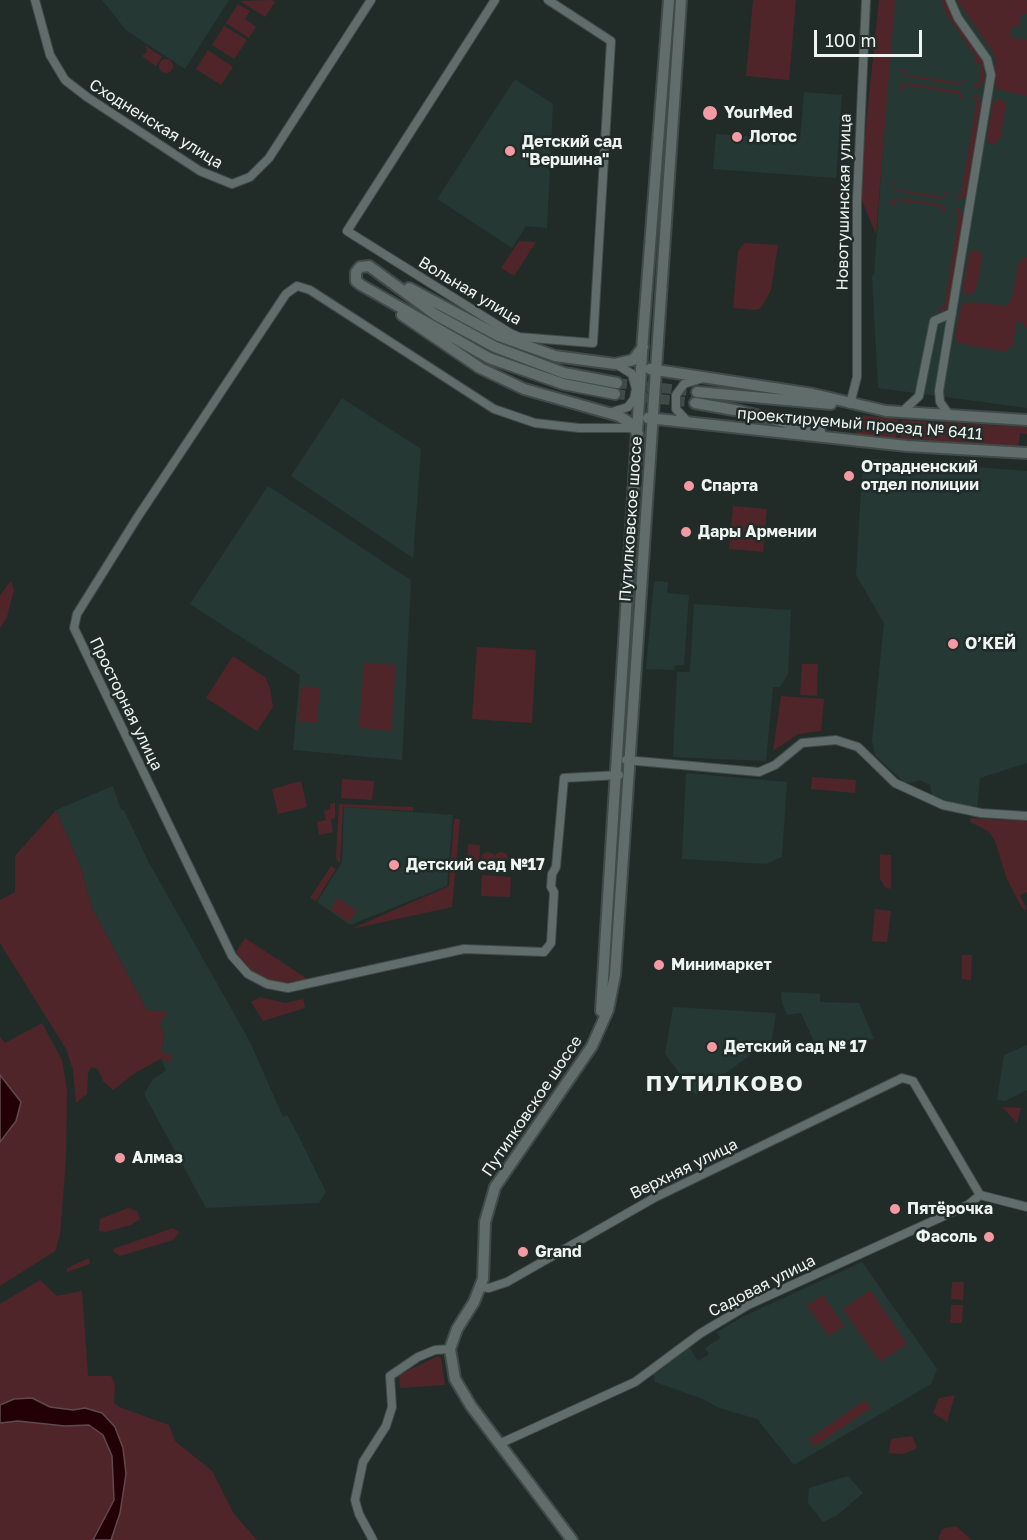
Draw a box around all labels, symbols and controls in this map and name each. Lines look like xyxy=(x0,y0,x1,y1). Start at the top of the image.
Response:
scale bar xyxy=(817,18,925,56)
text: 100 m xyxy=(825,29,876,51)
street label: Сходненская улица xyxy=(86,75,226,173)
place label: YourMed xyxy=(724,103,793,123)
marker: YourMed xyxy=(701,104,719,122)
street label: Новотушинская улица xyxy=(833,114,855,290)
place label: Лотос xyxy=(749,127,797,147)
marker: Лотос xyxy=(730,130,744,144)
place label: Детский сад "Вершина" xyxy=(522,132,622,170)
marker: Детский сад "Вершина" xyxy=(503,144,517,158)
street label: Вольная улица xyxy=(415,253,525,329)
street label: проектируемый проезд № 6411 xyxy=(736,404,984,444)
street label: Путилковское шоссе xyxy=(616,436,646,602)
place label: Отрадненский отдел полиции xyxy=(861,457,979,495)
marker: Отрадненский отдел полиции xyxy=(842,469,856,483)
place label: Спарта xyxy=(701,476,758,496)
marker: Спарта xyxy=(682,479,696,493)
place label: Дары Армении xyxy=(698,522,817,542)
marker: Дары Армении xyxy=(679,525,693,539)
street label: Просторная улица xyxy=(85,634,167,774)
place label: О’КЕЙ xyxy=(965,634,1016,654)
marker: О’КЕЙ xyxy=(946,637,960,651)
place label: Детский сад №17 xyxy=(406,855,545,875)
marker: Детский сад №17 xyxy=(387,858,401,872)
place label: Минимаркет xyxy=(671,955,772,975)
marker: Минимаркет xyxy=(652,958,666,972)
street label: Путилковское шоссе xyxy=(478,1032,586,1180)
place label: Детский сад № 17 xyxy=(724,1037,867,1057)
marker: Детский сад № 17 xyxy=(705,1040,719,1054)
district label: ПУТИЛКОВО xyxy=(646,1071,804,1097)
street label: Верхняя улица xyxy=(627,1135,741,1203)
place label: Алмаз xyxy=(132,1148,183,1168)
marker: Алмаз xyxy=(113,1151,127,1165)
place label: Пятёрочка xyxy=(907,1199,993,1219)
marker: Пятёрочка xyxy=(888,1202,902,1216)
place label: Фасоль xyxy=(916,1227,977,1247)
marker: Фасоль xyxy=(982,1230,996,1244)
place label: Grand xyxy=(535,1242,582,1262)
marker: Grand xyxy=(516,1245,530,1259)
street label: Садовая улица xyxy=(705,1251,819,1321)

